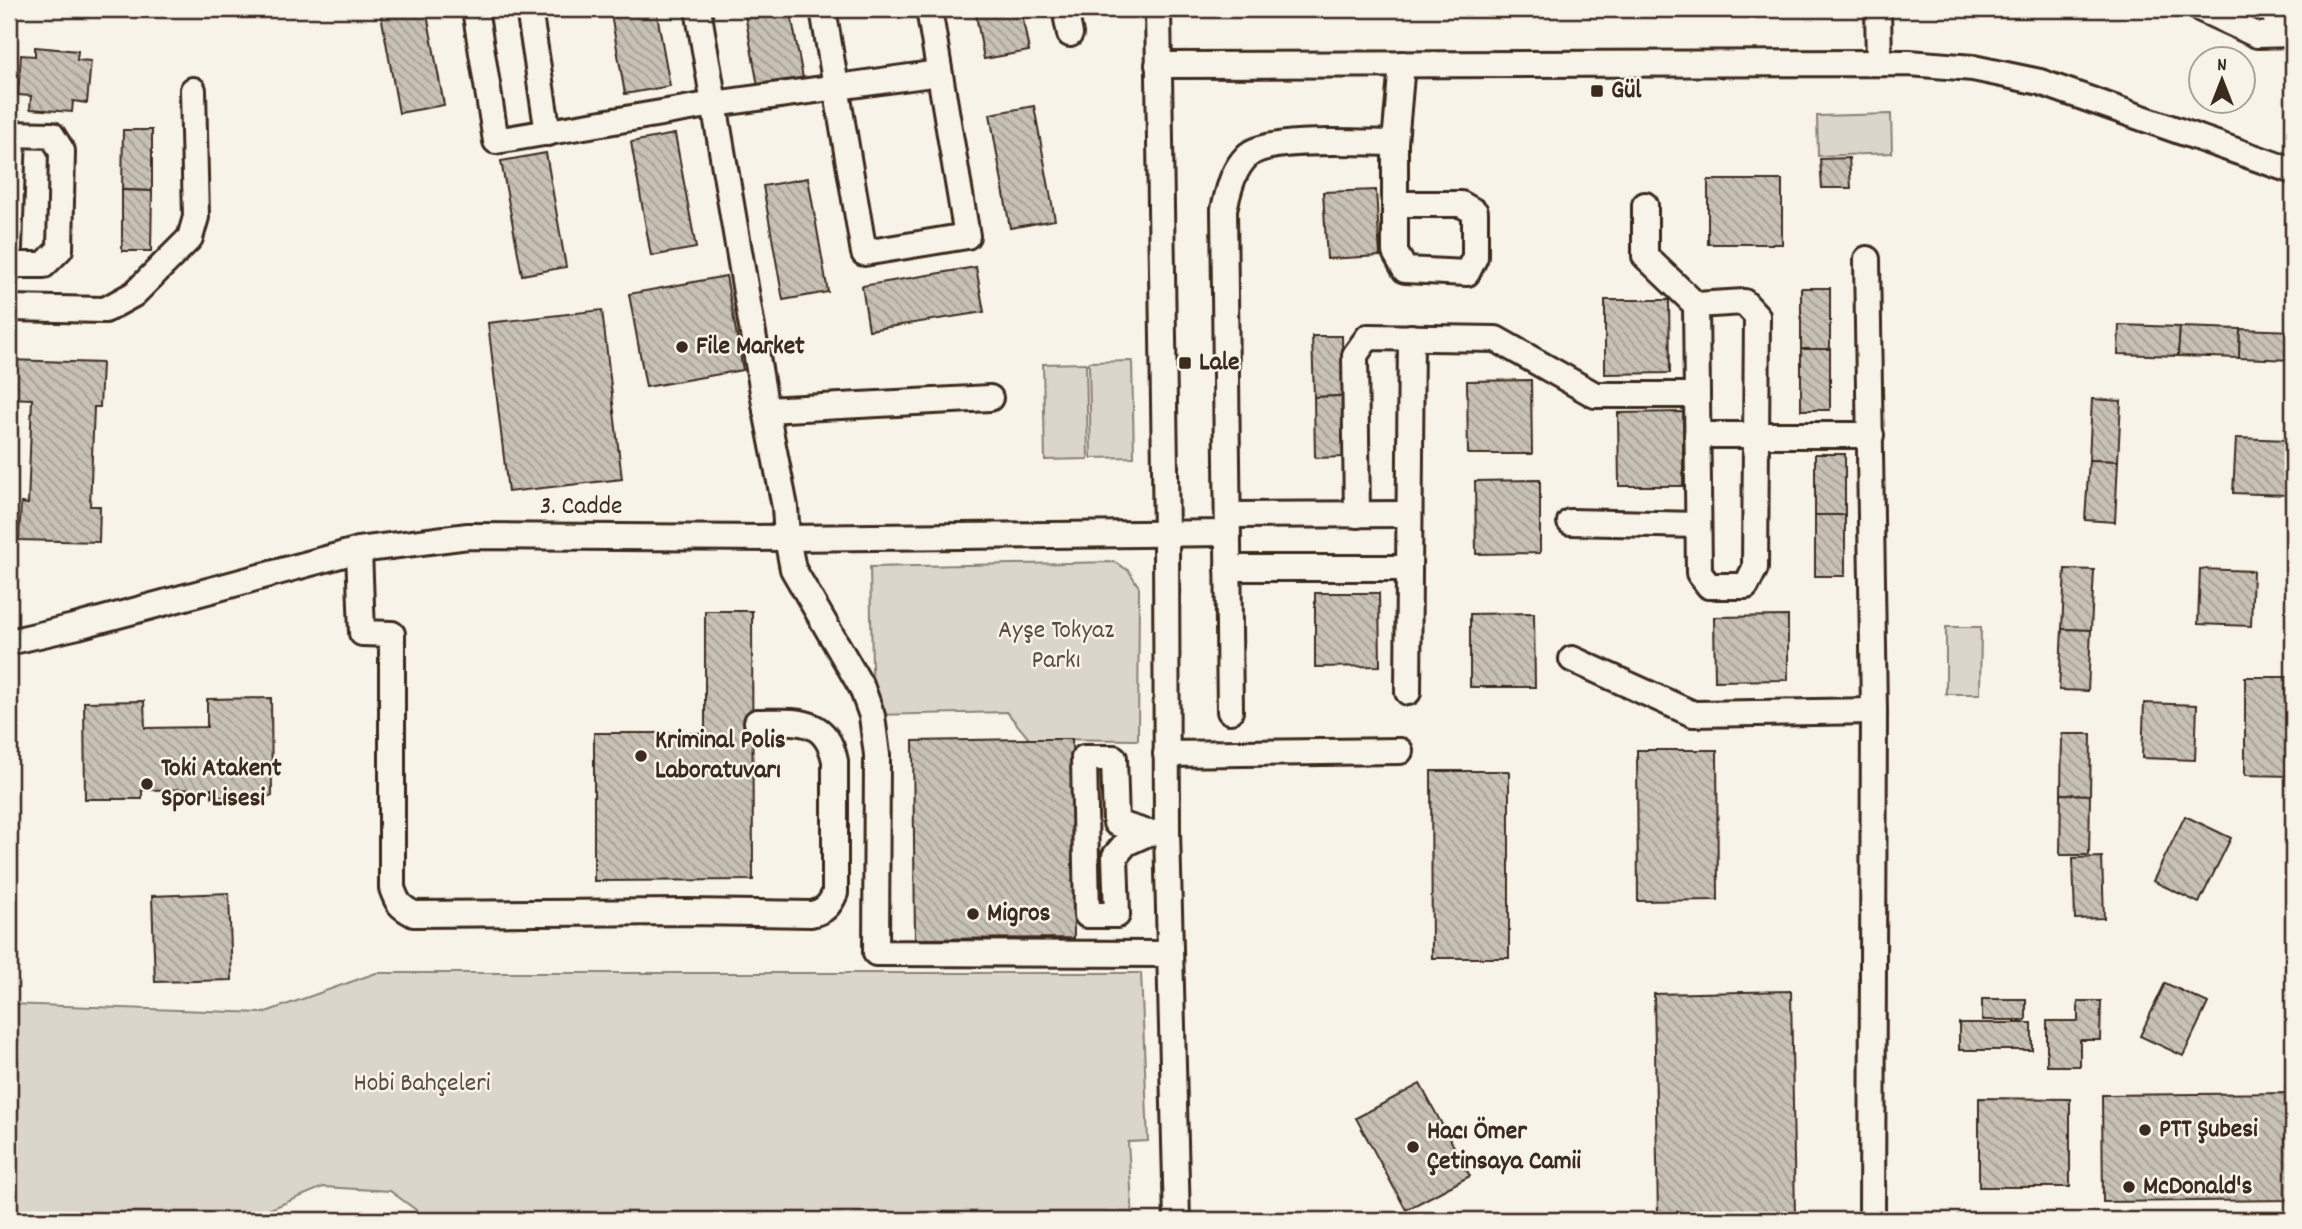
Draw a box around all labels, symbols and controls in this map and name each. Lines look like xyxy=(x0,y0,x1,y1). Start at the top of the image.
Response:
north arrow xyxy=(2186,46,2256,116)
text: N xyxy=(2217,53,2227,80)
place label: Gül xyxy=(1611,73,1642,110)
marker: Gül xyxy=(1589,83,1605,99)
place label: File Market xyxy=(696,329,805,366)
marker: File Market xyxy=(674,339,690,355)
place label: Lale xyxy=(1199,345,1239,382)
marker: Lale xyxy=(1177,355,1193,371)
street label: 3. Cadde xyxy=(540,489,622,526)
park label: Ayşe Tokyaz Parkı xyxy=(998,613,1114,680)
place label: Kriminal Polis Laboratuvarı xyxy=(655,723,786,790)
marker: Kriminal Polis Laboratuvarı xyxy=(633,748,649,764)
place label: Toki Atakent Spor Lisesi xyxy=(161,751,282,818)
marker: Toki Atakent Spor Lisesi xyxy=(139,776,155,792)
place label: Migros xyxy=(987,896,1051,933)
marker: Migros xyxy=(965,906,981,922)
park label: Hobi Bahçeleri xyxy=(353,1066,491,1103)
place label: PTT Şubesi xyxy=(2159,1112,2258,1149)
place label: Hacı Ömer Çetinsaya Camii xyxy=(1427,1114,1581,1181)
marker: PTT Şubesi xyxy=(2137,1122,2153,1138)
marker: Hacı Ömer Çetinsaya Camii xyxy=(1405,1139,1421,1155)
place label: McDonald's xyxy=(2143,1169,2252,1206)
marker: McDonald's xyxy=(2121,1179,2137,1195)

